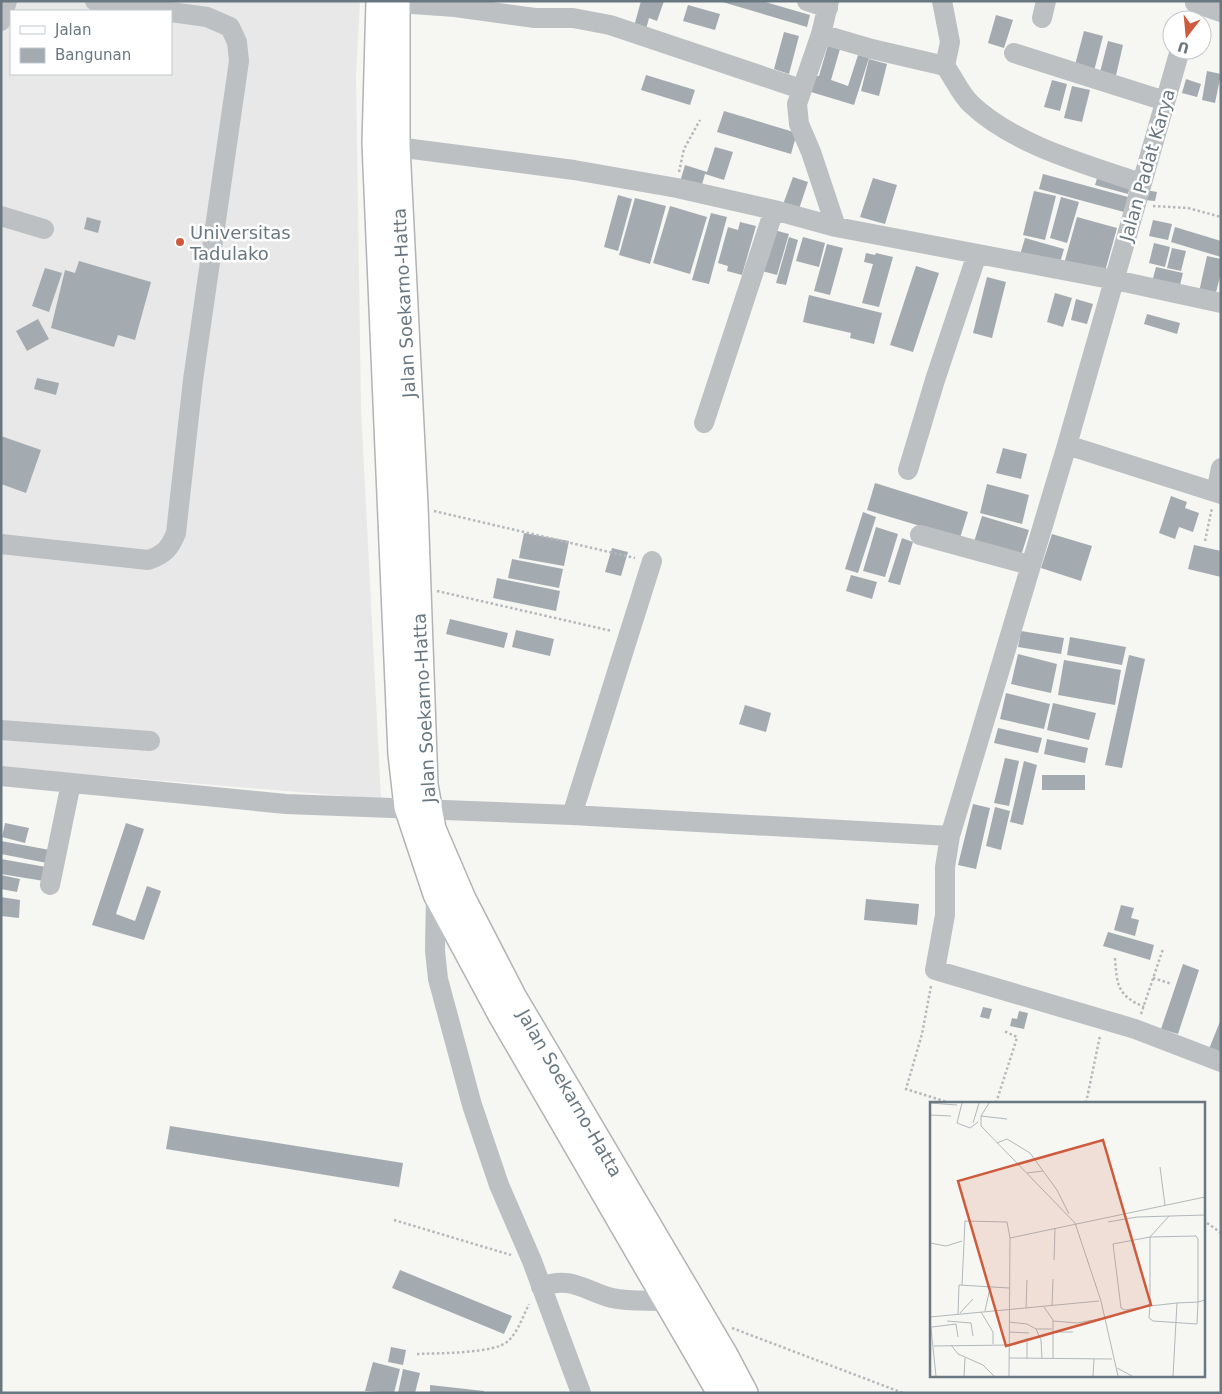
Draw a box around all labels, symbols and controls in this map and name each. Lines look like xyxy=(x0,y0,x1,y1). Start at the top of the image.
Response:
legend xyxy=(10,10,172,75)
north arrow xyxy=(1162,10,1212,60)
text: Jalan xyxy=(54,21,91,39)
text: U xyxy=(1176,38,1191,57)
text: Bangunan xyxy=(55,46,131,64)
street label: Jalan Padat Karya xyxy=(1115,86,1179,245)
street label: Jalan Soekarno-Hatta xyxy=(389,207,420,400)
place label: Universitas Tadulako xyxy=(189,222,291,264)
marker: Universitas Tadulako xyxy=(174,236,186,248)
street label: Jalan Soekarno-Hatta xyxy=(409,612,440,805)
street label: Jalan Soekarno-Hatta xyxy=(513,1005,627,1181)
inset map xyxy=(930,1102,1204,1376)

